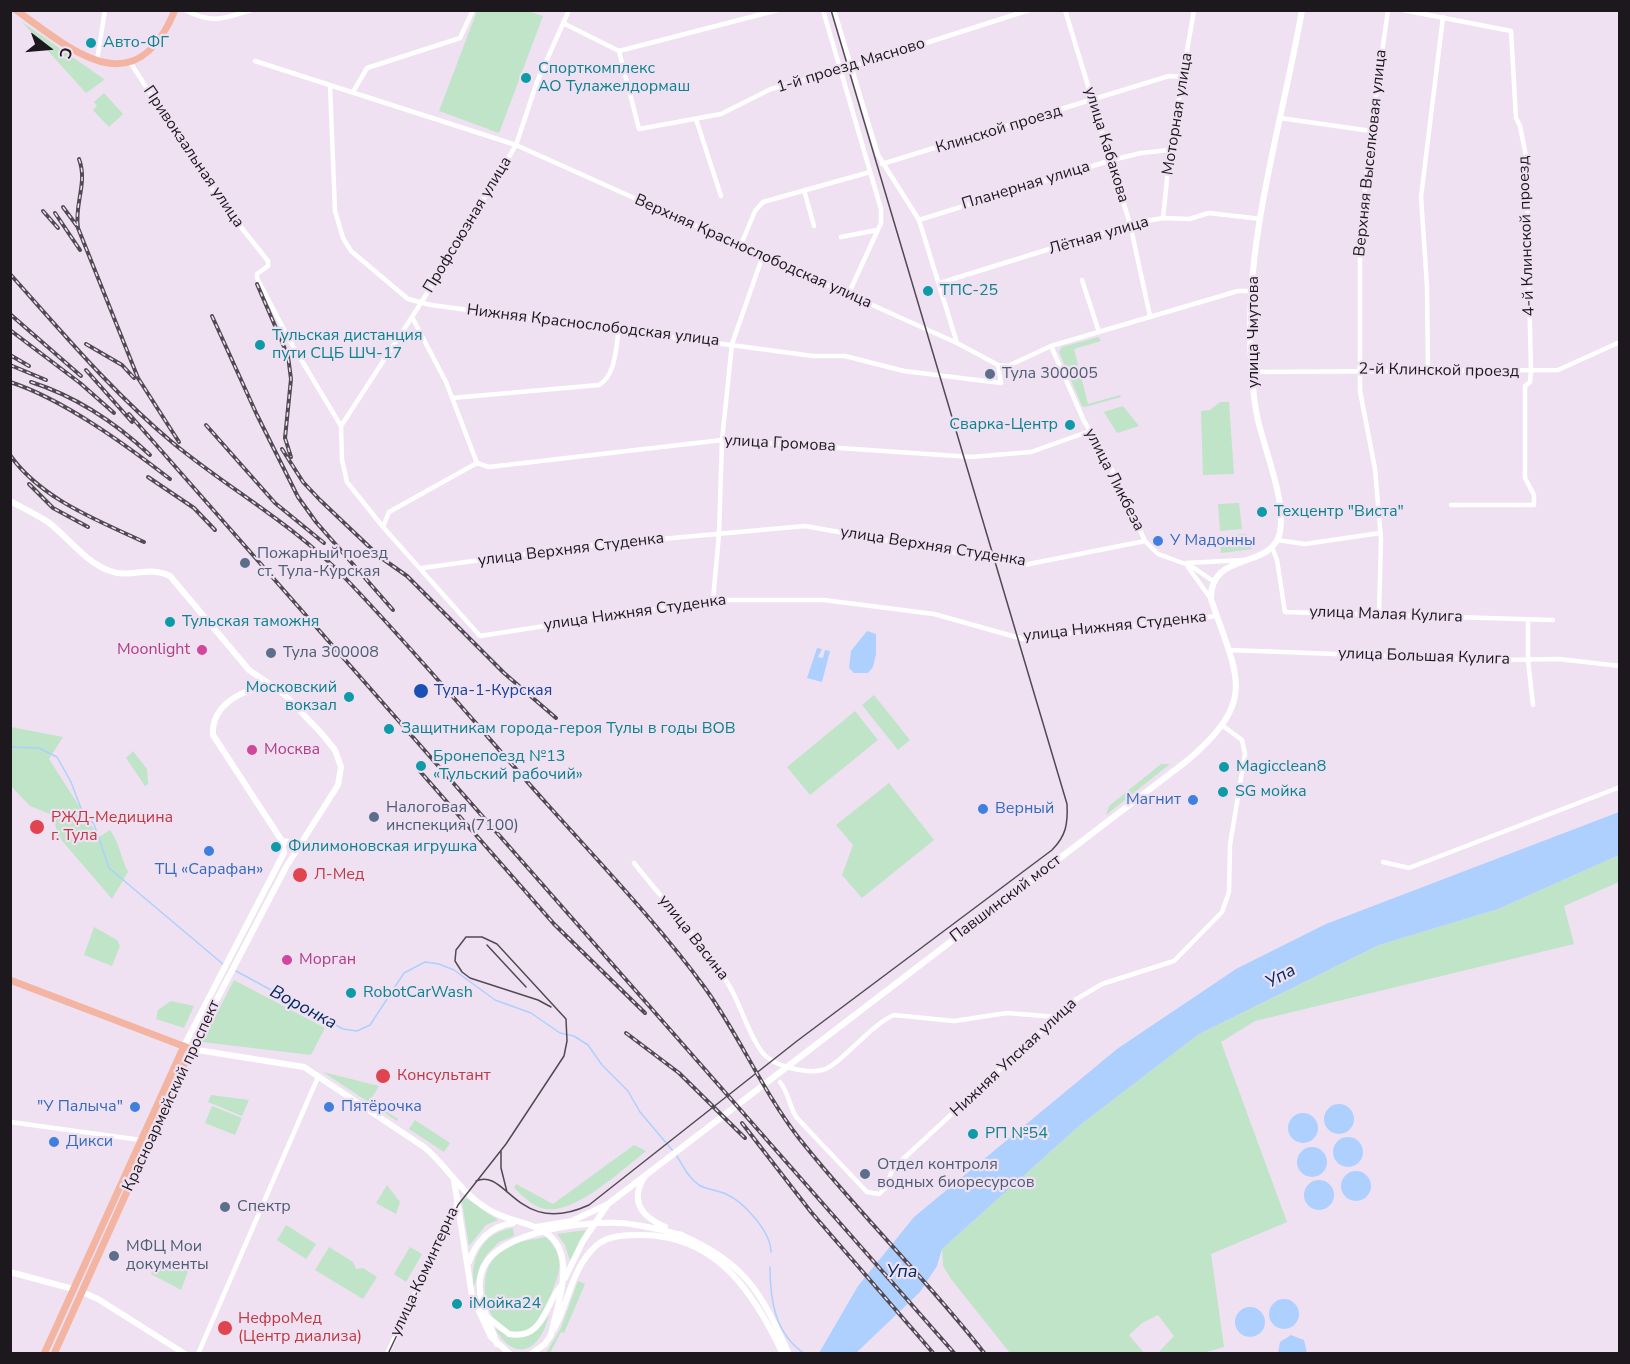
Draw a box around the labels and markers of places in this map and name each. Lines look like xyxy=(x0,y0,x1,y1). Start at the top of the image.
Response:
place label: Авто-ФГ xyxy=(103,33,169,53)
marker: Авто-ФГ xyxy=(84,36,98,50)
place label: Спорткомплекс АО Тулажелдормаш xyxy=(538,59,690,97)
marker: Спорткомплекс АО Тулажелдормаш xyxy=(519,71,533,85)
place label: ТПС-25 xyxy=(940,281,998,301)
marker: ТПС-25 xyxy=(921,284,935,298)
place label: Тульская дистанция пути СЦБ ШЧ-17 xyxy=(272,326,423,364)
marker: Тульская дистанция пути СЦБ ШЧ-17 xyxy=(253,338,267,352)
place label: Тула 300005 xyxy=(1002,364,1098,384)
marker: Тула 300005 xyxy=(983,367,997,381)
place label: Сварка-Центр xyxy=(949,415,1058,435)
marker: Сварка-Центр xyxy=(1063,418,1077,432)
place label: Техцентр "Виста" xyxy=(1274,502,1404,522)
marker: Техцентр "Виста" xyxy=(1255,505,1269,519)
place label: У Мадонны xyxy=(1170,531,1256,551)
marker: У Мадонны xyxy=(1151,534,1165,548)
place label: Пожарный поезд ст. Тула-Курская xyxy=(257,544,388,582)
marker: Пожарный поезд ст. Тула-Курская xyxy=(238,556,252,570)
place label: Тульская таможня xyxy=(182,612,319,632)
marker: Тульская таможня xyxy=(163,615,177,629)
place label: Moonlight xyxy=(117,640,190,660)
marker: Moonlight xyxy=(195,643,209,657)
place label: Тула 300008 xyxy=(283,643,379,663)
marker: Тула 300008 xyxy=(264,646,278,660)
place label: Московский вокзал xyxy=(246,678,337,716)
place label: Тула-1-Курская xyxy=(434,681,552,701)
marker: Тула-1-Курская xyxy=(412,682,430,700)
marker: Московский вокзал xyxy=(342,690,356,704)
place label: Защитникам города-героя Тулы в годы ВОВ xyxy=(401,719,736,739)
marker: Защитникам города-героя Тулы в годы ВОВ xyxy=(382,722,396,736)
place label: Москва xyxy=(264,740,320,760)
marker: Москва xyxy=(245,743,259,757)
place label: Бронепоезд №13 «Тульский рабочий» xyxy=(433,747,583,785)
place label: Magicclean8 xyxy=(1236,757,1326,777)
marker: Бронепоезд №13 «Тульский рабочий» xyxy=(414,759,428,773)
marker: Magicclean8 xyxy=(1217,760,1231,774)
place label: SG мойка xyxy=(1235,782,1307,802)
marker: SG мойка xyxy=(1216,785,1230,799)
place label: Магнит xyxy=(1126,790,1181,810)
marker: Магнит xyxy=(1186,793,1200,807)
place label: Налоговая инспекция (7100) xyxy=(386,798,519,836)
place label: Верный xyxy=(995,799,1054,819)
marker: Верный xyxy=(976,802,990,816)
place label: РЖД-Медицина г. Тула xyxy=(51,808,173,846)
marker: Налоговая инспекция (7100) xyxy=(367,810,381,824)
marker: РЖД-Медицина г. Тула xyxy=(28,818,46,836)
place label: Филимоновская игрушка xyxy=(288,837,477,857)
marker: Филимоновская игрушка xyxy=(269,840,283,854)
marker: ТЦ «Сарафан» xyxy=(202,844,216,858)
place label: ТЦ «Сарафан» xyxy=(155,860,263,880)
place label: Л-Мед xyxy=(314,865,364,885)
marker: Л-Мед xyxy=(291,866,309,884)
place label: Морган xyxy=(299,950,356,970)
marker: Морган xyxy=(280,953,294,967)
place label: RobotCarWash xyxy=(363,983,473,1003)
marker: RobotCarWash xyxy=(344,986,358,1000)
place label: Консультант xyxy=(397,1066,491,1086)
marker: Консультант xyxy=(374,1067,392,1085)
place label: "У Палыча" xyxy=(37,1097,123,1117)
place label: Пятёрочка xyxy=(341,1097,422,1117)
marker: "У Палыча" xyxy=(128,1100,142,1114)
marker: Пятёрочка xyxy=(322,1100,336,1114)
place label: РП №54 xyxy=(985,1124,1048,1144)
marker: РП №54 xyxy=(966,1127,980,1141)
place label: Дикси xyxy=(66,1132,113,1152)
marker: Дикси xyxy=(47,1135,61,1149)
place label: Отдел контроля водных биоресурсов xyxy=(877,1155,1034,1193)
marker: Отдел контроля водных биоресурсов xyxy=(858,1167,872,1181)
place label: Спектр xyxy=(237,1197,291,1217)
marker: Спектр xyxy=(218,1200,232,1214)
place label: МФЦ Мои документы xyxy=(126,1237,209,1275)
marker: МФЦ Мои документы xyxy=(107,1249,121,1263)
place label: iМойка24 xyxy=(469,1294,541,1314)
marker: iМойка24 xyxy=(450,1297,464,1311)
place label: НефроМед (Центр диализа) xyxy=(238,1309,362,1347)
marker: НефроМед (Центр диализа) xyxy=(216,1319,234,1337)

